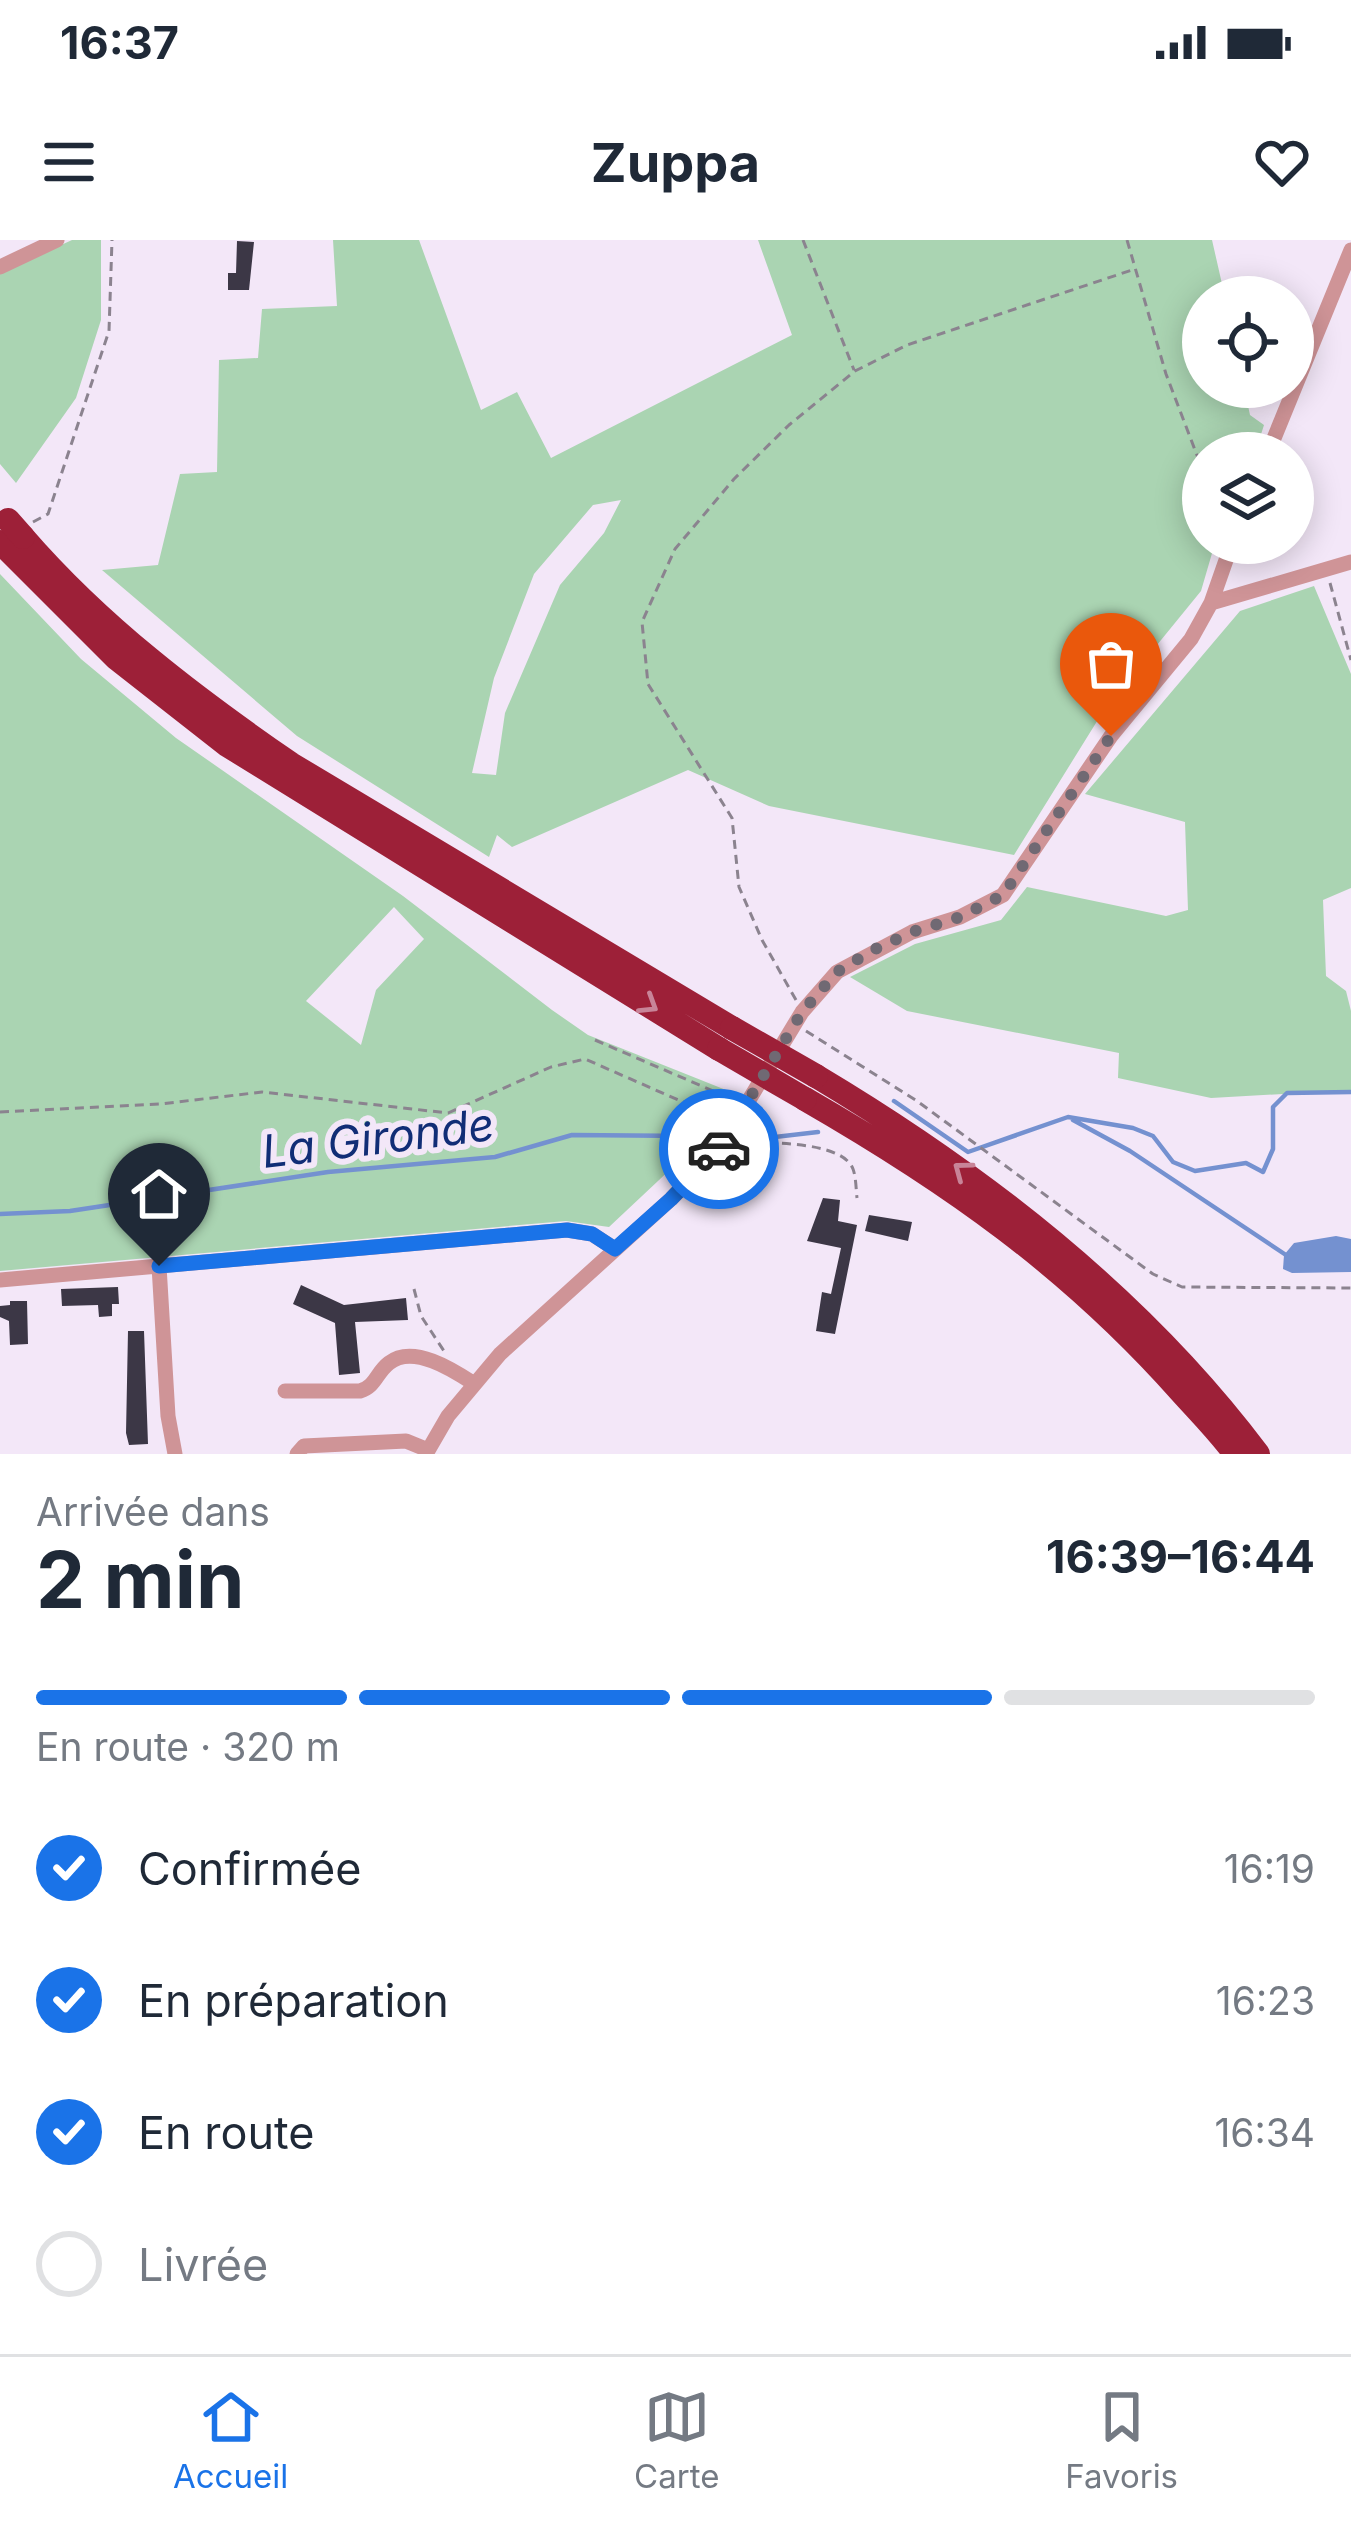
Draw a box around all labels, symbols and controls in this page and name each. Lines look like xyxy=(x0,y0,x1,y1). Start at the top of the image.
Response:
text: 16:37 xyxy=(60,15,179,70)
icon: menu xyxy=(36,129,102,195)
icon: heart xyxy=(1249,129,1315,195)
text: Zuppa xyxy=(591,130,760,195)
map controls xyxy=(1182,276,1314,564)
button: locate xyxy=(1182,276,1314,408)
button: layers xyxy=(1182,432,1314,564)
pin xyxy=(1060,613,1162,736)
icon: bag xyxy=(1078,631,1144,697)
one-way arrow xyxy=(636,991,658,1013)
courier xyxy=(659,1089,779,1209)
water label: La Gironde xyxy=(259,1096,497,1179)
icon: car xyxy=(686,1116,752,1182)
pin xyxy=(108,1143,210,1266)
icon: home xyxy=(126,1161,192,1227)
one-way arrow xyxy=(953,1163,975,1185)
text: Arrivée dans xyxy=(36,1488,270,1535)
text: 16:39–16:44 xyxy=(1046,1529,1315,1584)
text: 2 min xyxy=(36,1532,244,1627)
text: En route · 320 m xyxy=(36,1723,340,1770)
icon: check xyxy=(36,1835,102,1901)
text: Confirmée xyxy=(138,1841,362,1896)
text: 16:19 xyxy=(1224,1845,1315,1892)
icon: check xyxy=(36,1967,102,2033)
text: En préparation xyxy=(138,1973,449,2028)
text: 16:23 xyxy=(1216,1977,1315,2024)
icon: check xyxy=(36,2099,102,2165)
text: En route xyxy=(138,2105,315,2160)
text: 16:34 xyxy=(1214,2109,1315,2156)
text: Livrée xyxy=(138,2237,268,2292)
tab: Accueil xyxy=(173,2384,288,2496)
tab: Carte xyxy=(634,2384,719,2496)
tab: Favoris xyxy=(1065,2384,1178,2496)

